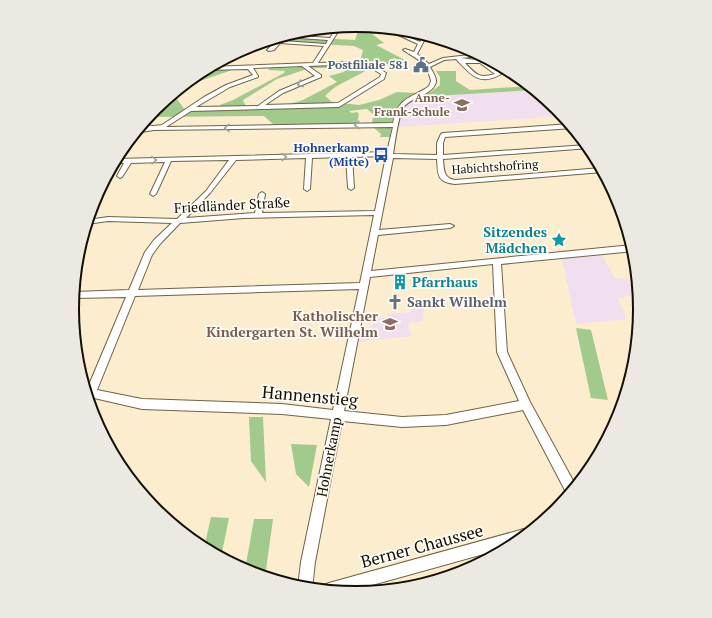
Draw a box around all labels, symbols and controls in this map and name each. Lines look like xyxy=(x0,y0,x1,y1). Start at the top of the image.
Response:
public building icon: Postfiliale 581 xyxy=(412,56,430,74)
place label: Postfiliale 581 xyxy=(328,57,409,72)
one-way arrow xyxy=(297,79,304,87)
place label: Anne- Frank-Schule xyxy=(374,90,451,119)
school or university icon: Anne- Frank-Schule xyxy=(453,96,471,114)
one-way arrow xyxy=(354,121,360,129)
one-way arrow xyxy=(224,124,230,132)
place label: Hohnerkamp (Mitte) xyxy=(294,140,369,169)
bus stop icon: Hohnerkamp (Mitte) xyxy=(372,146,390,164)
one-way arrow xyxy=(281,152,287,161)
one-way arrow xyxy=(151,155,157,164)
street label: Habichtshofring xyxy=(451,156,539,177)
street label: Friedländer Straße xyxy=(173,192,291,217)
place label: Sitzendes Mädchen xyxy=(483,222,547,257)
place icon: Sitzendes Mädchen xyxy=(550,231,568,249)
place label: Pfarrhaus xyxy=(412,272,478,291)
building icon: Pfarrhaus xyxy=(391,273,409,291)
place label: Sankt Wilhelm xyxy=(407,292,507,311)
church icon: Sankt Wilhelm xyxy=(386,293,404,311)
place label: Katholischer Kindergarten St. Wilhelm xyxy=(206,306,378,341)
school or university icon: Katholischer Kindergarten St. Wilhelm xyxy=(381,315,399,333)
street label: Hannenstieg xyxy=(261,380,360,411)
street label: Hohnerkamp xyxy=(311,415,346,499)
street label: Berner Chaussee xyxy=(358,518,486,573)

